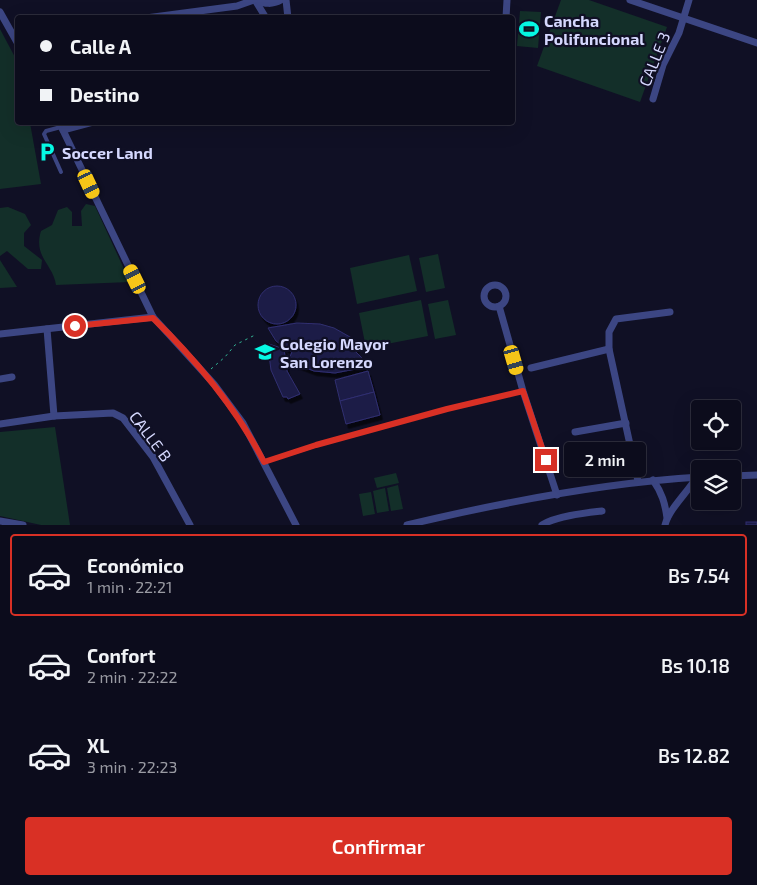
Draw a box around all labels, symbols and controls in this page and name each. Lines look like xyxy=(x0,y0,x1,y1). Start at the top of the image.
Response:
place label: Cancha Polifuncional xyxy=(544,11,645,48)
sports icon: Cancha Polifuncional xyxy=(518,18,540,40)
street label: CALLE 3 xyxy=(635,29,673,89)
text: Calle A xyxy=(70,35,131,58)
text: Destino xyxy=(70,83,139,106)
parking icon: Soccer Land xyxy=(36,141,58,163)
place label: Soccer Land xyxy=(62,143,153,162)
car xyxy=(75,167,102,201)
car xyxy=(121,262,148,296)
route start xyxy=(64,315,86,337)
place label: Colegio Mayor San Lorenzo xyxy=(280,334,389,371)
school or university icon: Colegio Mayor San Lorenzo xyxy=(254,341,276,363)
car xyxy=(502,344,525,376)
map controls xyxy=(691,400,741,510)
button: locate xyxy=(691,400,741,450)
street label: CALLE B xyxy=(126,407,176,465)
callout: 2 min xyxy=(564,442,646,478)
route end xyxy=(535,449,557,471)
text: 2 min xyxy=(585,450,625,469)
button: layers xyxy=(691,460,741,510)
icon: car xyxy=(27,553,72,598)
text: Económico xyxy=(87,554,184,577)
text: Bs 7.54 xyxy=(668,564,730,587)
text: 1 min · 22:21 xyxy=(87,577,172,596)
icon: car xyxy=(27,643,72,688)
text: Confort xyxy=(87,644,155,667)
text: Bs 10.18 xyxy=(661,654,730,677)
text: 2 min · 22:22 xyxy=(87,667,178,686)
icon: car xyxy=(27,733,72,778)
text: XL xyxy=(87,734,109,757)
text: Bs 12.82 xyxy=(658,744,730,767)
text: 3 min · 22:23 xyxy=(87,757,177,776)
button: Confirmar xyxy=(25,817,732,875)

